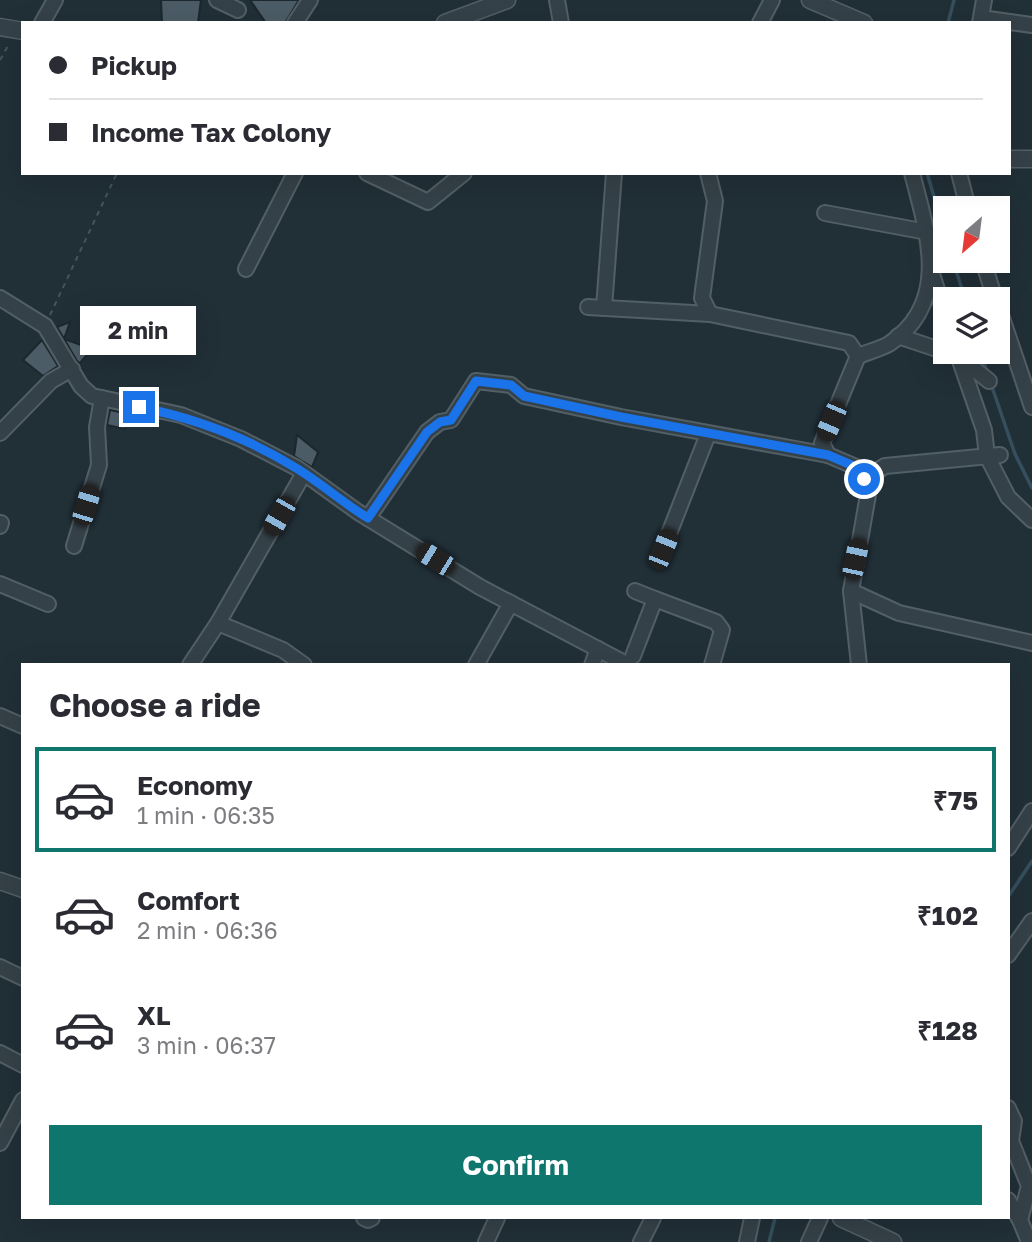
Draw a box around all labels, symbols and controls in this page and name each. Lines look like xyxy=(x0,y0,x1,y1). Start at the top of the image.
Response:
text: Pickup xyxy=(91,50,177,81)
text: Income Tax Colony xyxy=(91,117,331,148)
north arrow xyxy=(933,196,1010,273)
map controls xyxy=(933,196,1010,364)
button: layers xyxy=(933,287,1010,364)
callout: 2 min xyxy=(81,306,197,354)
text: 2 min xyxy=(108,316,168,344)
route end xyxy=(123,391,155,423)
car xyxy=(814,398,849,444)
route start xyxy=(848,463,880,495)
car xyxy=(70,482,103,528)
car xyxy=(260,493,299,539)
car xyxy=(646,526,681,572)
car xyxy=(841,536,870,582)
car xyxy=(412,539,459,579)
text: Choose a ride xyxy=(49,686,261,724)
icon: car xyxy=(53,768,116,831)
text: Economy xyxy=(137,770,253,801)
text: ₹75 xyxy=(933,785,978,816)
text: 1 min · 06:35 xyxy=(137,801,275,829)
icon: car xyxy=(53,883,116,946)
text: Comfort xyxy=(137,885,240,916)
text: ₹102 xyxy=(917,900,978,931)
text: 2 min · 06:36 xyxy=(137,916,278,944)
icon: car xyxy=(53,998,116,1061)
text: XL xyxy=(137,1000,171,1031)
text: ₹128 xyxy=(917,1015,978,1046)
text: 3 min · 06:37 xyxy=(137,1031,276,1059)
button: Confirm xyxy=(49,1125,982,1205)

